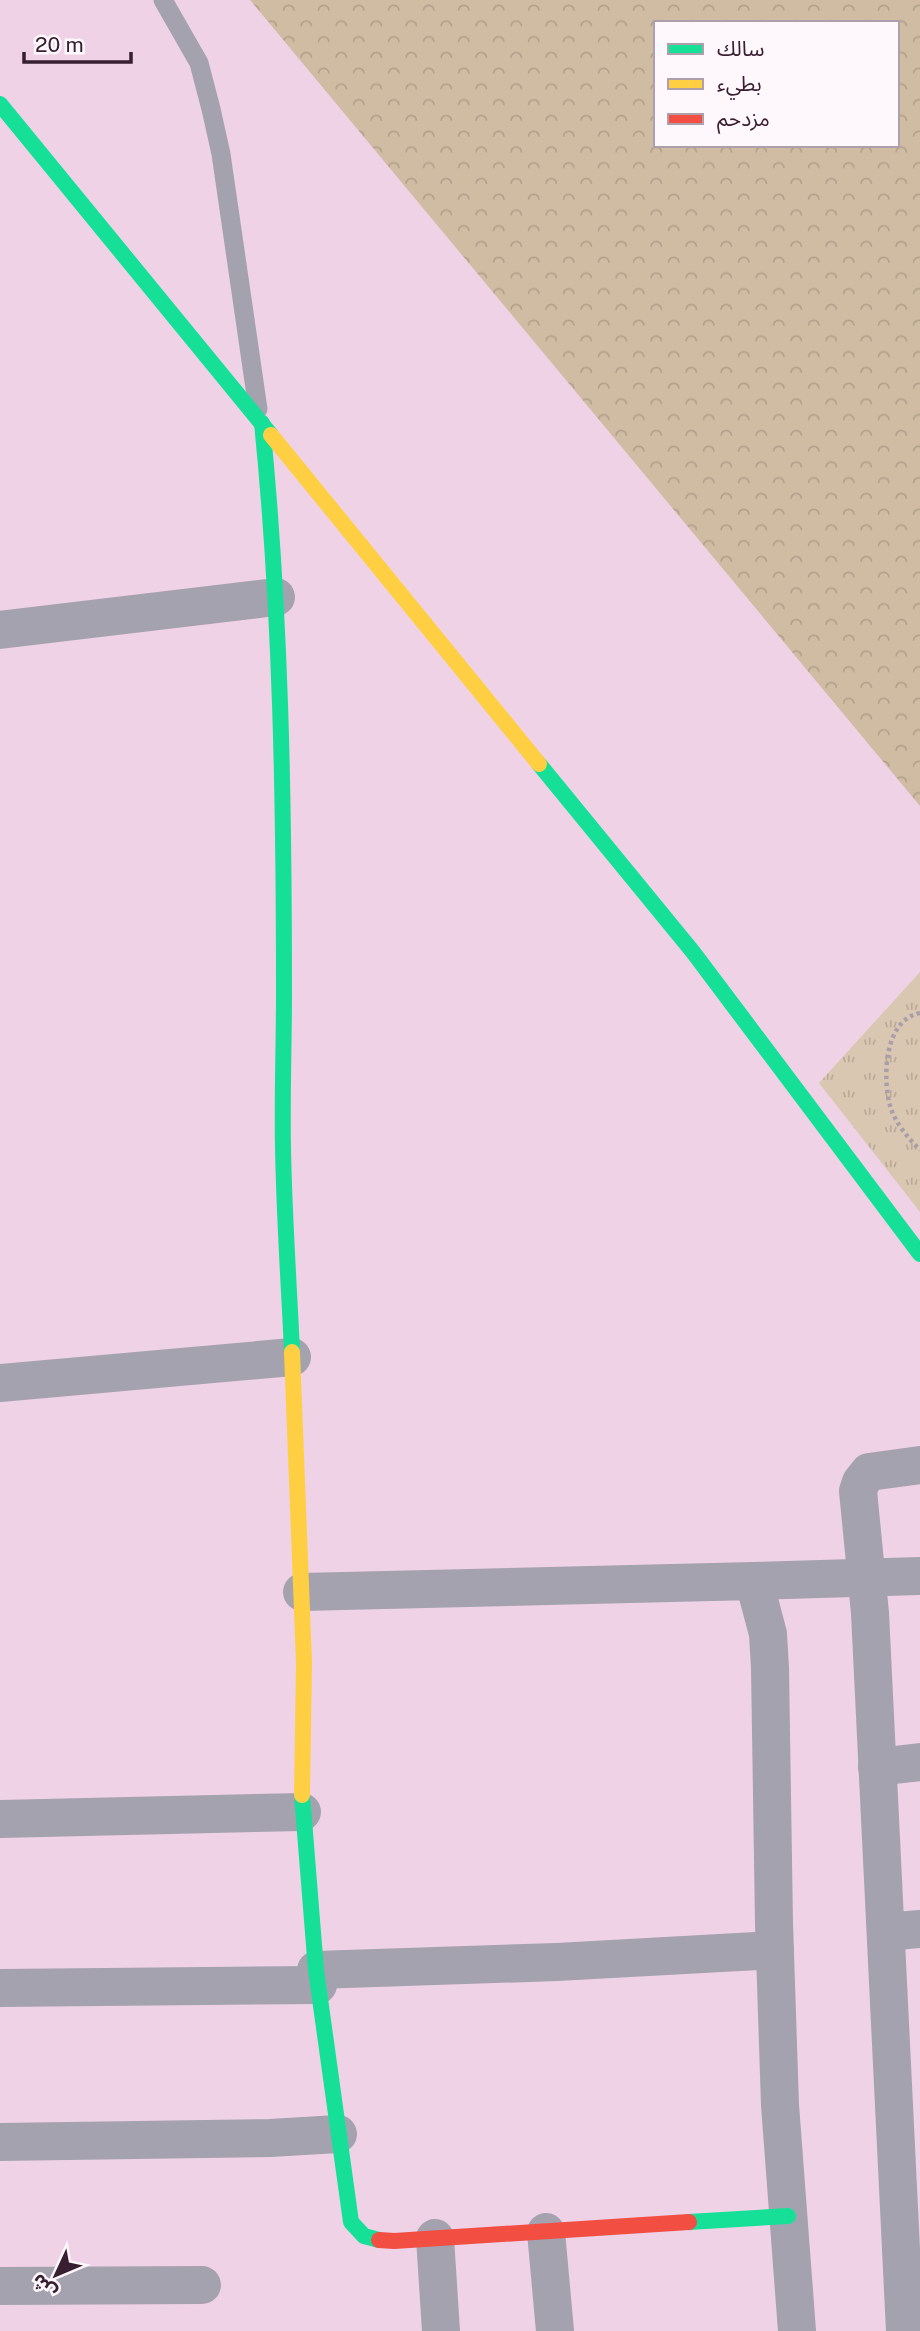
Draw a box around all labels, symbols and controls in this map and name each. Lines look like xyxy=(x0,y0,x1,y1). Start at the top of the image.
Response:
scale bar xyxy=(24,21,131,65)
legend xyxy=(654,21,899,147)
text: 20 m xyxy=(35,32,84,57)
text: سالك xyxy=(717,36,764,61)
text: بطيء xyxy=(717,71,762,100)
text: مزدحم xyxy=(717,106,770,134)
north arrow xyxy=(21,2240,91,2310)
text: ش xyxy=(27,2270,61,2304)

